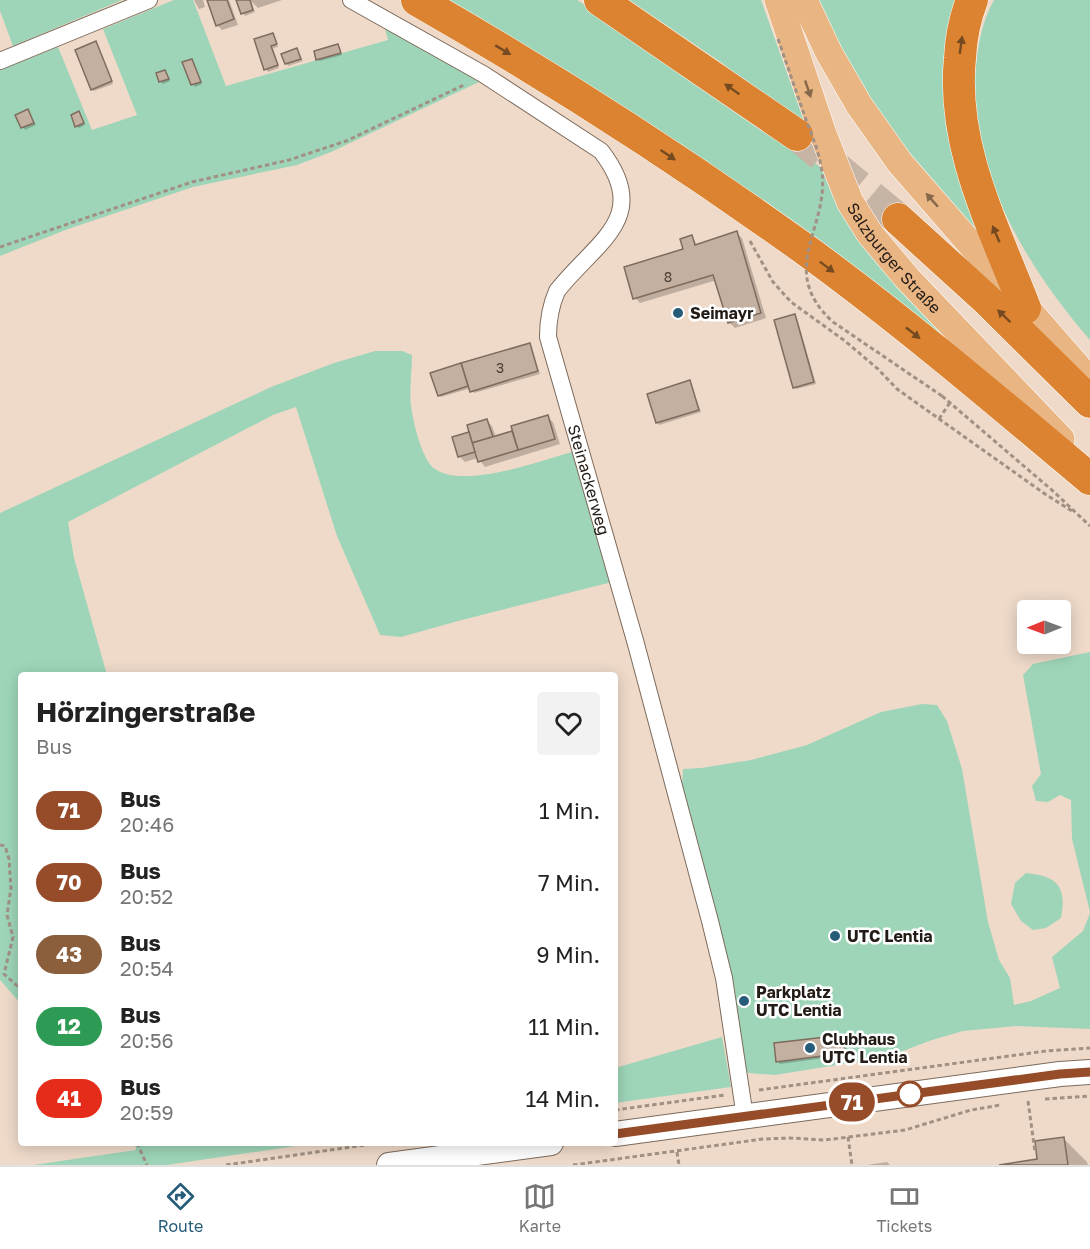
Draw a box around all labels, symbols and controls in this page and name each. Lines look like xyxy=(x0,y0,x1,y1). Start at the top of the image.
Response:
one-way arrow xyxy=(957,36,966,55)
one-way arrow xyxy=(495,45,511,56)
one-way arrow xyxy=(803,80,813,98)
one-way arrow xyxy=(724,83,740,95)
one-way arrow xyxy=(659,149,675,161)
one-way arrow xyxy=(926,193,939,208)
street label: Salzburger Straße xyxy=(843,199,945,318)
one-way arrow xyxy=(991,225,1001,243)
one-way arrow xyxy=(819,260,835,273)
house number: 8 xyxy=(664,268,672,285)
place label: Seimayr xyxy=(690,303,753,323)
marker: Seimayr xyxy=(671,306,685,320)
one-way arrow xyxy=(997,310,1011,324)
one-way arrow xyxy=(905,327,921,340)
house number: 3 xyxy=(496,359,504,376)
street label: Steinackerweg xyxy=(564,422,614,537)
north arrow xyxy=(1017,600,1071,654)
map controls xyxy=(1017,600,1071,654)
button: heart xyxy=(537,692,600,755)
text: Hörzingerstraße xyxy=(36,695,256,728)
text: Bus xyxy=(36,734,72,758)
text: Bus xyxy=(120,785,161,812)
text: 71 xyxy=(58,797,80,823)
text: 1 Min. xyxy=(539,797,600,824)
text: 20:46 xyxy=(120,812,174,836)
text: Bus xyxy=(120,857,161,884)
text: 70 xyxy=(56,869,82,895)
text: 7 Min. xyxy=(538,869,600,896)
text: 20:52 xyxy=(120,884,173,908)
place label: UTC Lentia xyxy=(847,926,933,946)
text: Bus xyxy=(120,929,161,956)
marker: UTC Lentia xyxy=(828,929,842,943)
text: 43 xyxy=(56,941,82,967)
text: 9 Min. xyxy=(536,941,600,968)
text: 20:54 xyxy=(120,956,174,980)
place label: Parkplatz UTC Lentia xyxy=(756,982,842,1020)
marker: Parkplatz UTC Lentia xyxy=(737,994,751,1008)
text: Bus xyxy=(120,1001,161,1028)
text: 12 xyxy=(57,1013,81,1039)
text: 11 Min. xyxy=(528,1013,600,1040)
text: 20:56 xyxy=(120,1028,174,1052)
place label: Clubhaus UTC Lentia xyxy=(822,1029,908,1067)
marker: Clubhaus UTC Lentia xyxy=(803,1041,817,1055)
text: Bus xyxy=(120,1073,161,1100)
unlabelled marker xyxy=(897,1081,923,1107)
line badge: 71 xyxy=(825,1082,879,1122)
text: 41 xyxy=(57,1085,81,1111)
text: 14 Min. xyxy=(525,1085,600,1112)
text: 71 xyxy=(841,1089,863,1115)
text: 20:59 xyxy=(120,1100,174,1124)
tab: Route xyxy=(158,1180,203,1236)
tab: Karte xyxy=(519,1180,561,1236)
tab: Tickets xyxy=(876,1180,932,1236)

